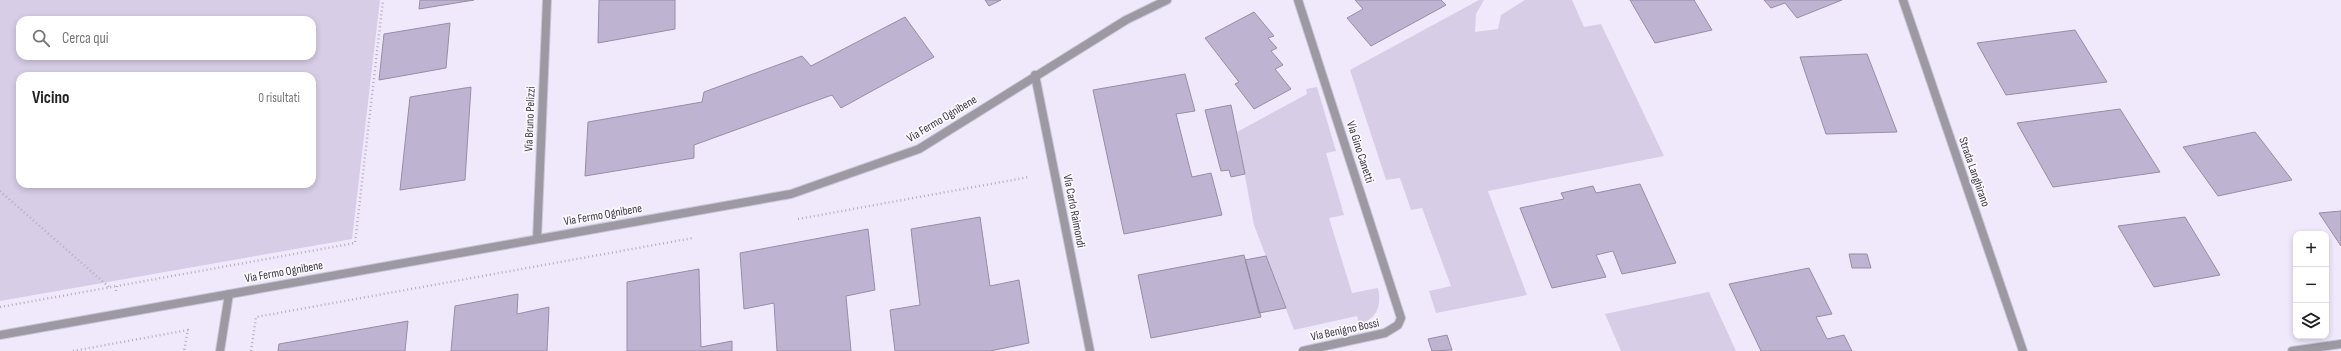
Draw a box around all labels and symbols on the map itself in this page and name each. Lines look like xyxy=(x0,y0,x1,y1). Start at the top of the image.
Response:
street label: Via Bruno Pelizzi xyxy=(521,86,539,152)
street label: Via Fermo Ognibene xyxy=(904,92,980,146)
street label: Via Gino Canetti xyxy=(1343,119,1377,185)
street label: Strada Langhirano xyxy=(1955,135,1993,209)
street label: Via Carlo Raimondi xyxy=(1060,173,1088,249)
street label: Via Fermo Ognibene xyxy=(563,201,643,229)
street label: Via Fermo Ognibene xyxy=(244,258,324,286)
street label: Via Benigno Bossi xyxy=(1309,315,1381,345)

